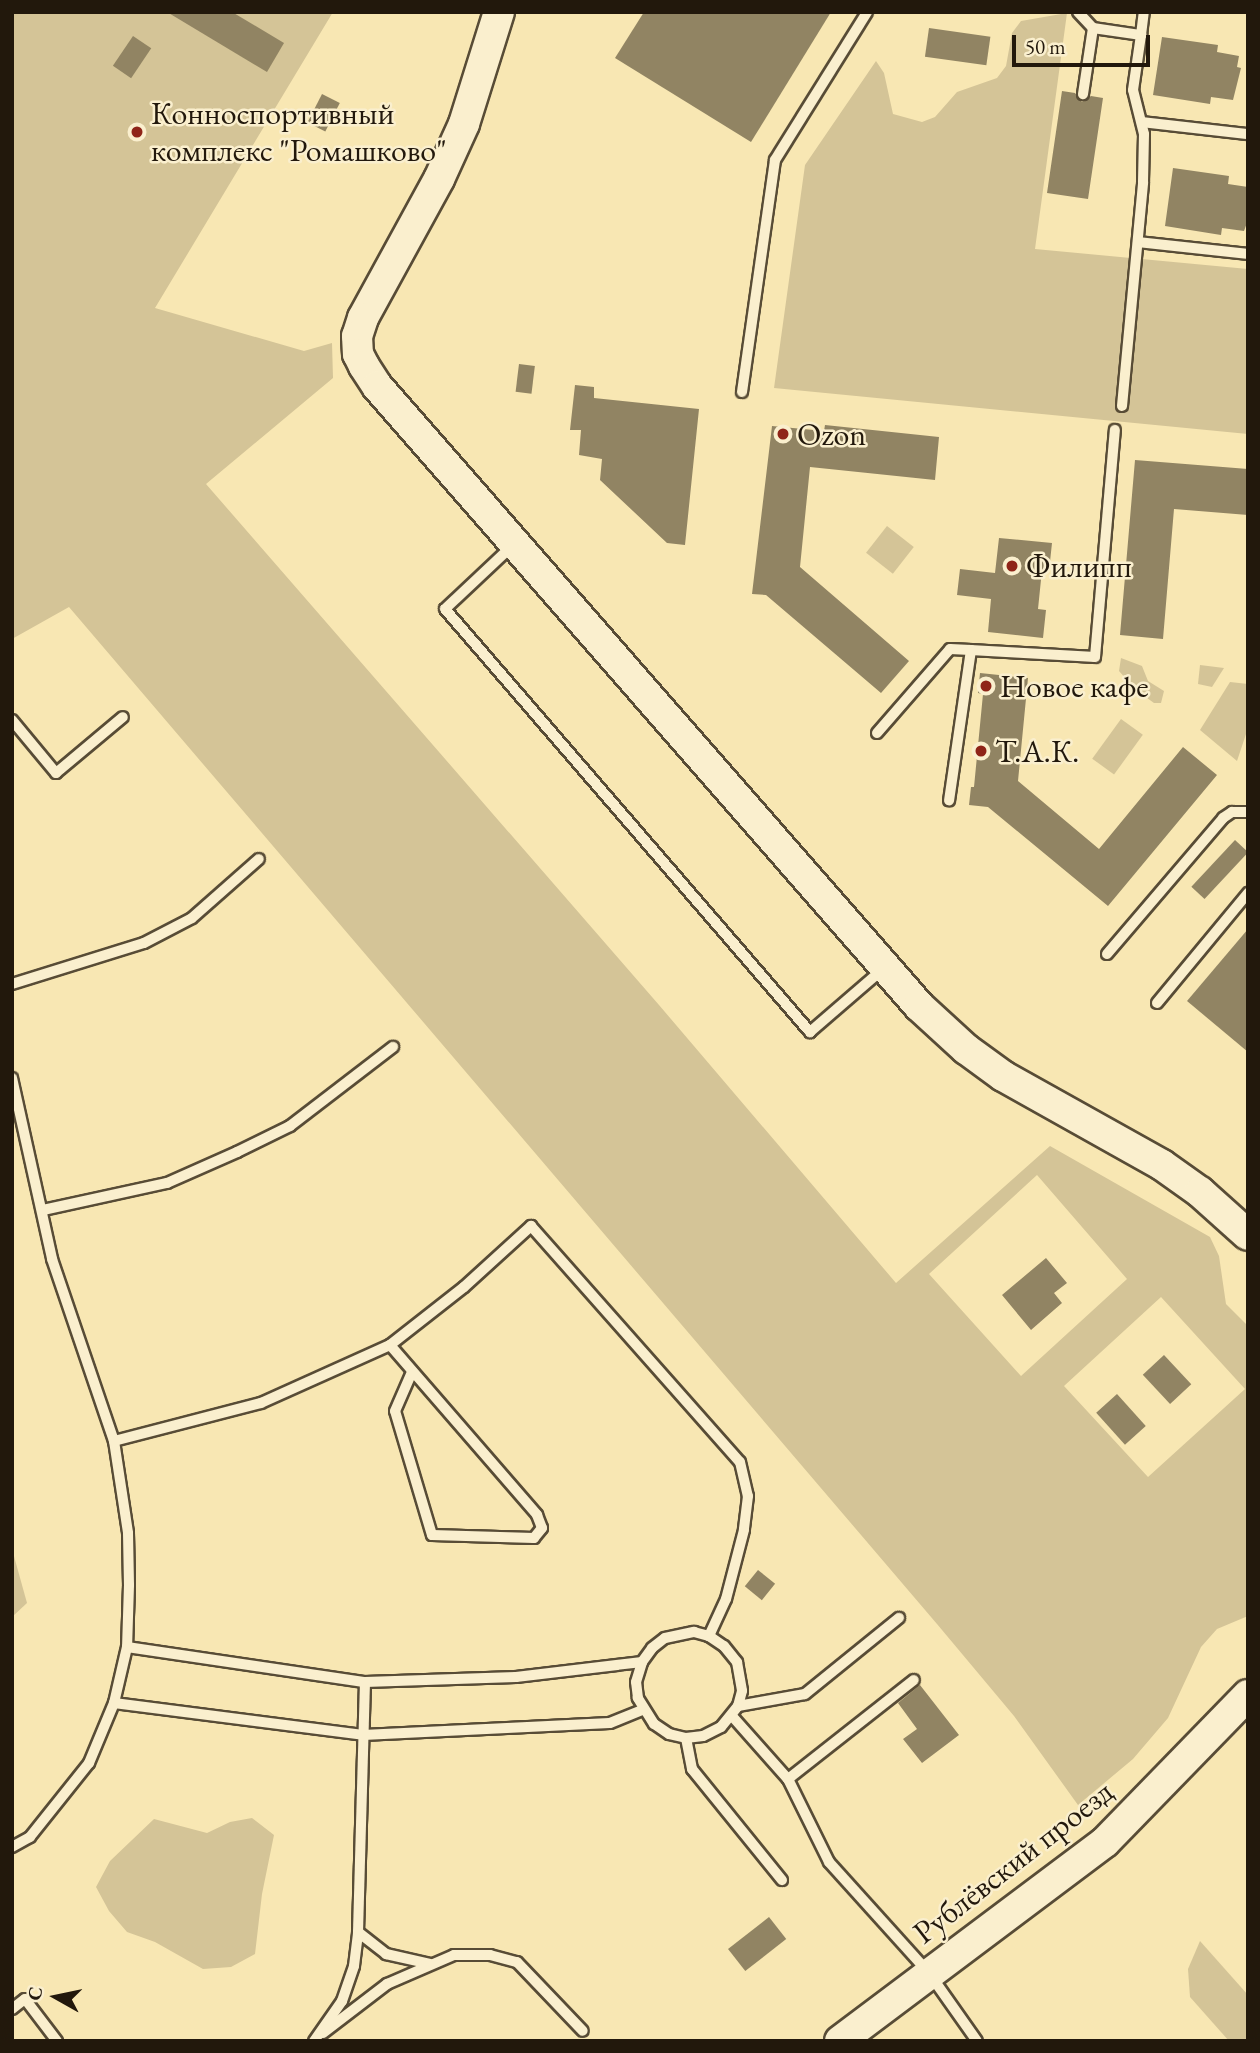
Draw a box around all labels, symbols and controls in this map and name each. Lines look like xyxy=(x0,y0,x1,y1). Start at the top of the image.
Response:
scale bar xyxy=(1015,21,1153,65)
text: 50 m xyxy=(1025,33,1066,60)
place label: Конноспортивный комплекс "Ромашково" xyxy=(151,95,447,170)
marker: Конноспортивный комплекс "Ромашково" xyxy=(129,124,145,140)
place label: Ozon xyxy=(797,415,866,453)
marker: Ozon xyxy=(775,426,791,442)
place label: Филипп xyxy=(1026,547,1132,585)
marker: Филипп xyxy=(1004,558,1020,574)
place label: Новое кафе xyxy=(1000,667,1149,705)
marker: Новое кафе xyxy=(978,678,994,694)
place label: Т.А.К. xyxy=(995,732,1079,770)
marker: Т.А.К. xyxy=(973,743,989,759)
street label: Рублёвский проезд xyxy=(906,1772,1120,1952)
north arrow xyxy=(21,1962,91,2032)
text: С xyxy=(21,1985,48,2002)

